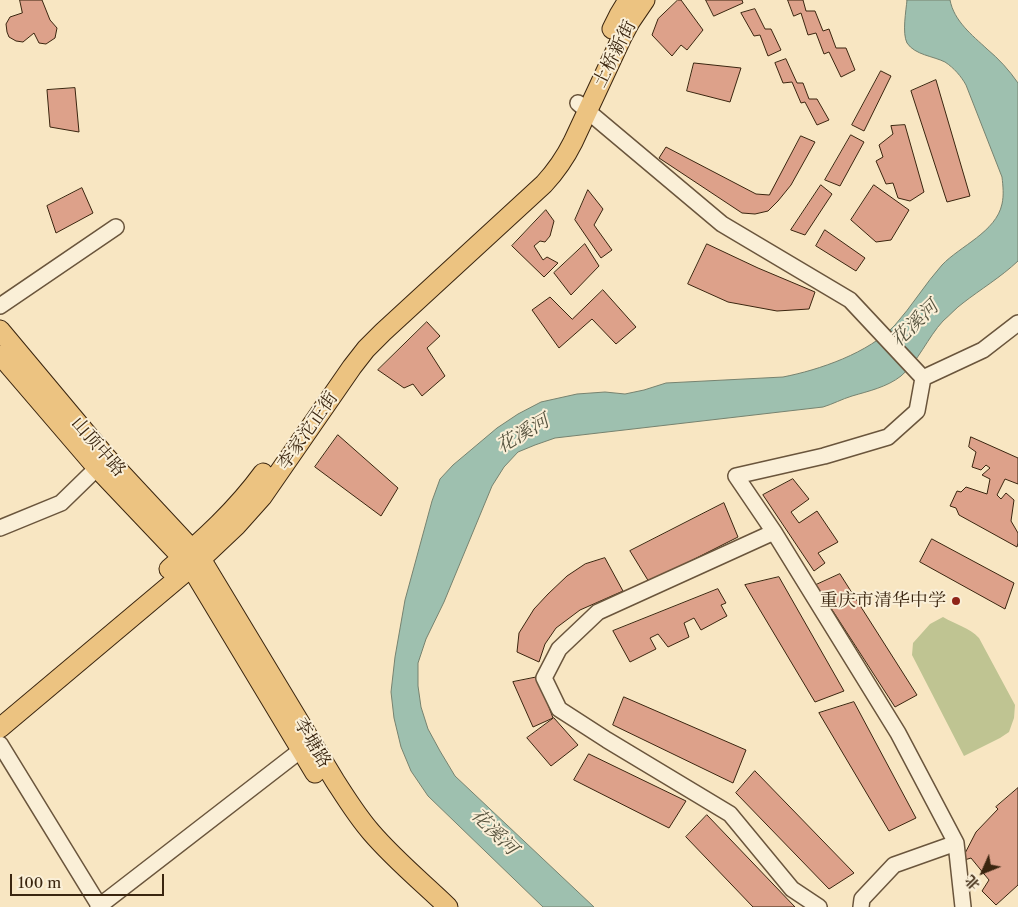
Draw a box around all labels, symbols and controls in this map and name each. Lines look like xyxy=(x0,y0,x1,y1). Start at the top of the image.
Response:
street label: 土桥新街 xyxy=(589,17,641,91)
water label: 花溪河 xyxy=(887,296,943,352)
street label: 李家沱正街 xyxy=(273,388,343,474)
water label: 花溪河 xyxy=(493,410,553,458)
street label: 山顶中路 xyxy=(66,413,130,481)
place label: 重庆市清华中学 xyxy=(820,590,946,612)
marker: 重庆市清华中学 xyxy=(950,595,962,607)
street label: 李塘路 xyxy=(289,714,335,772)
water label: 花溪河 xyxy=(466,804,522,860)
north arrow xyxy=(958,847,1008,897)
scale bar xyxy=(12,864,166,896)
text: 北 xyxy=(961,871,984,894)
text: 100 m xyxy=(18,873,61,892)

